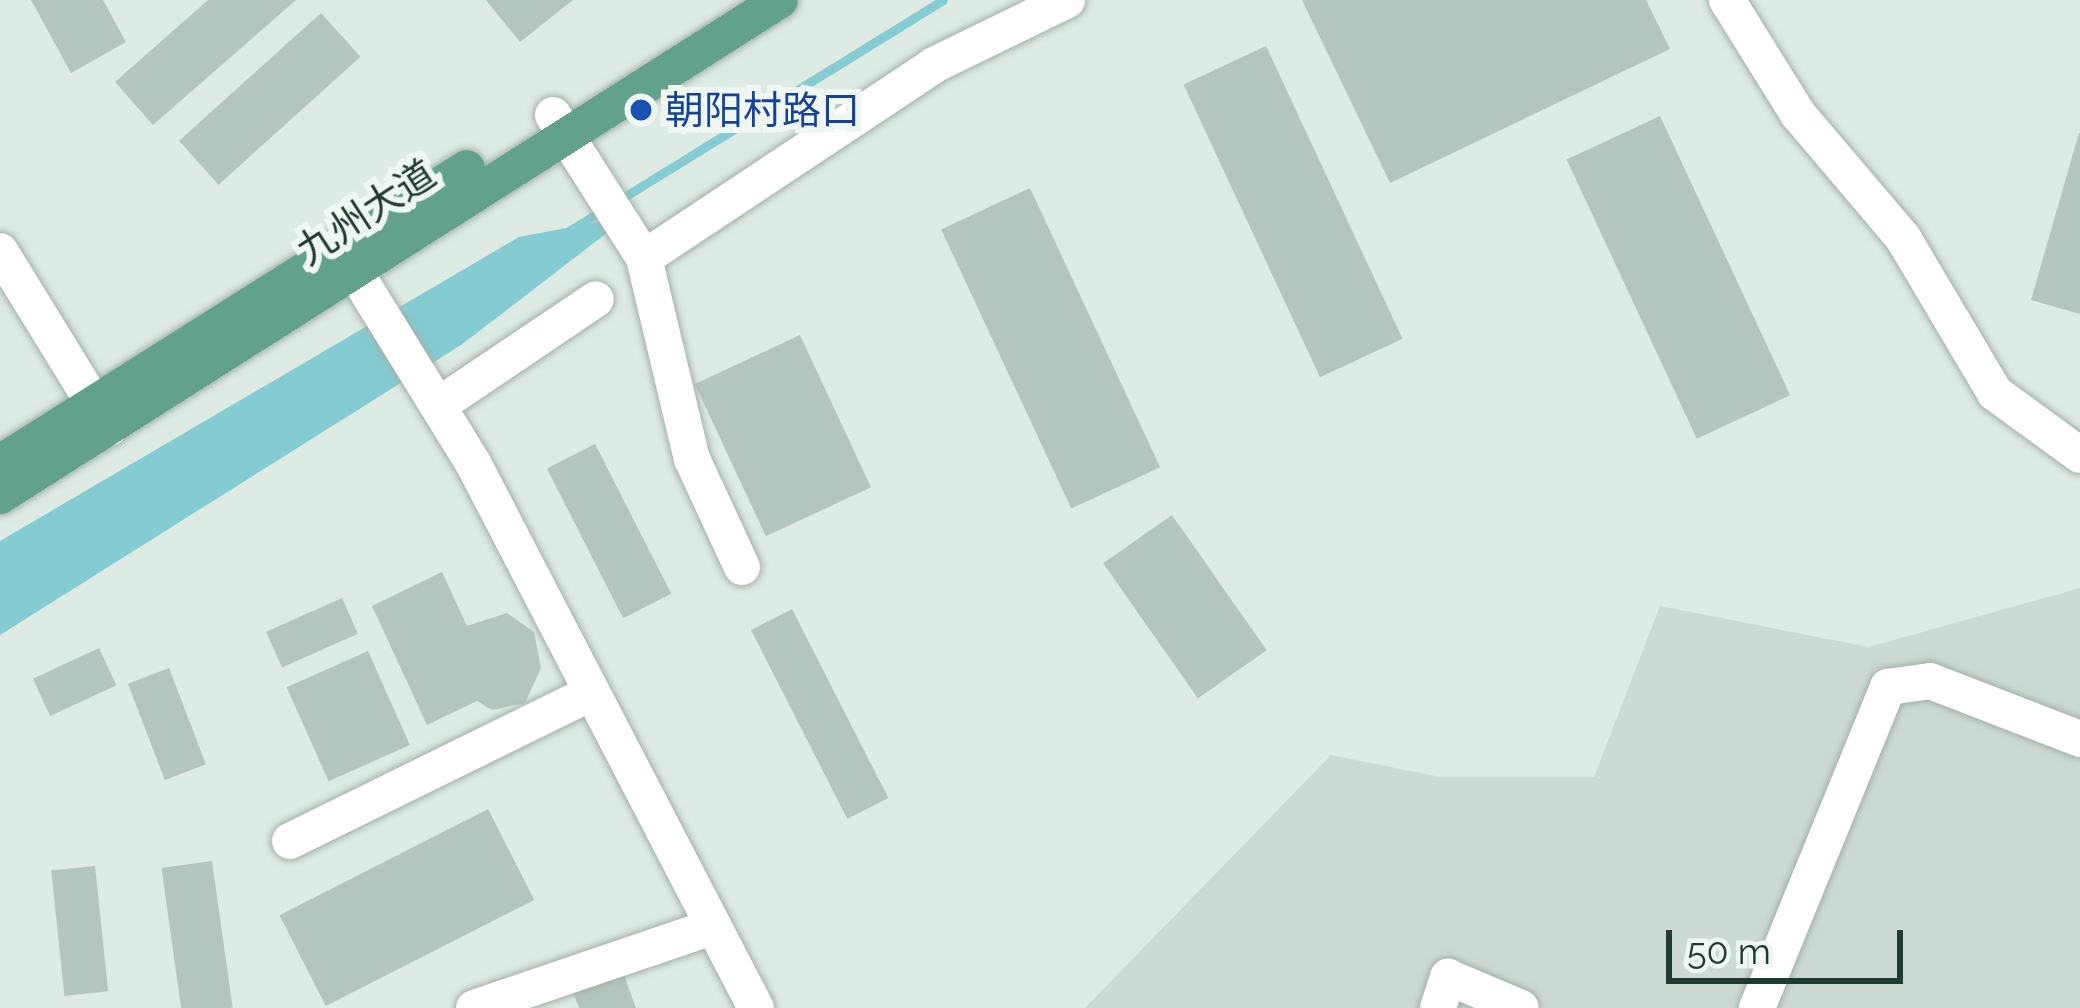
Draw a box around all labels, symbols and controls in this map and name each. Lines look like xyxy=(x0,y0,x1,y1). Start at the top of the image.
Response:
place label: 朝阳村路口 xyxy=(665,87,860,133)
marker: 朝阳村路口 xyxy=(628,97,654,123)
street label: 九州大道 xyxy=(288,150,444,274)
scale bar xyxy=(1672,906,1909,980)
text: 50 m xyxy=(1687,930,1771,972)

